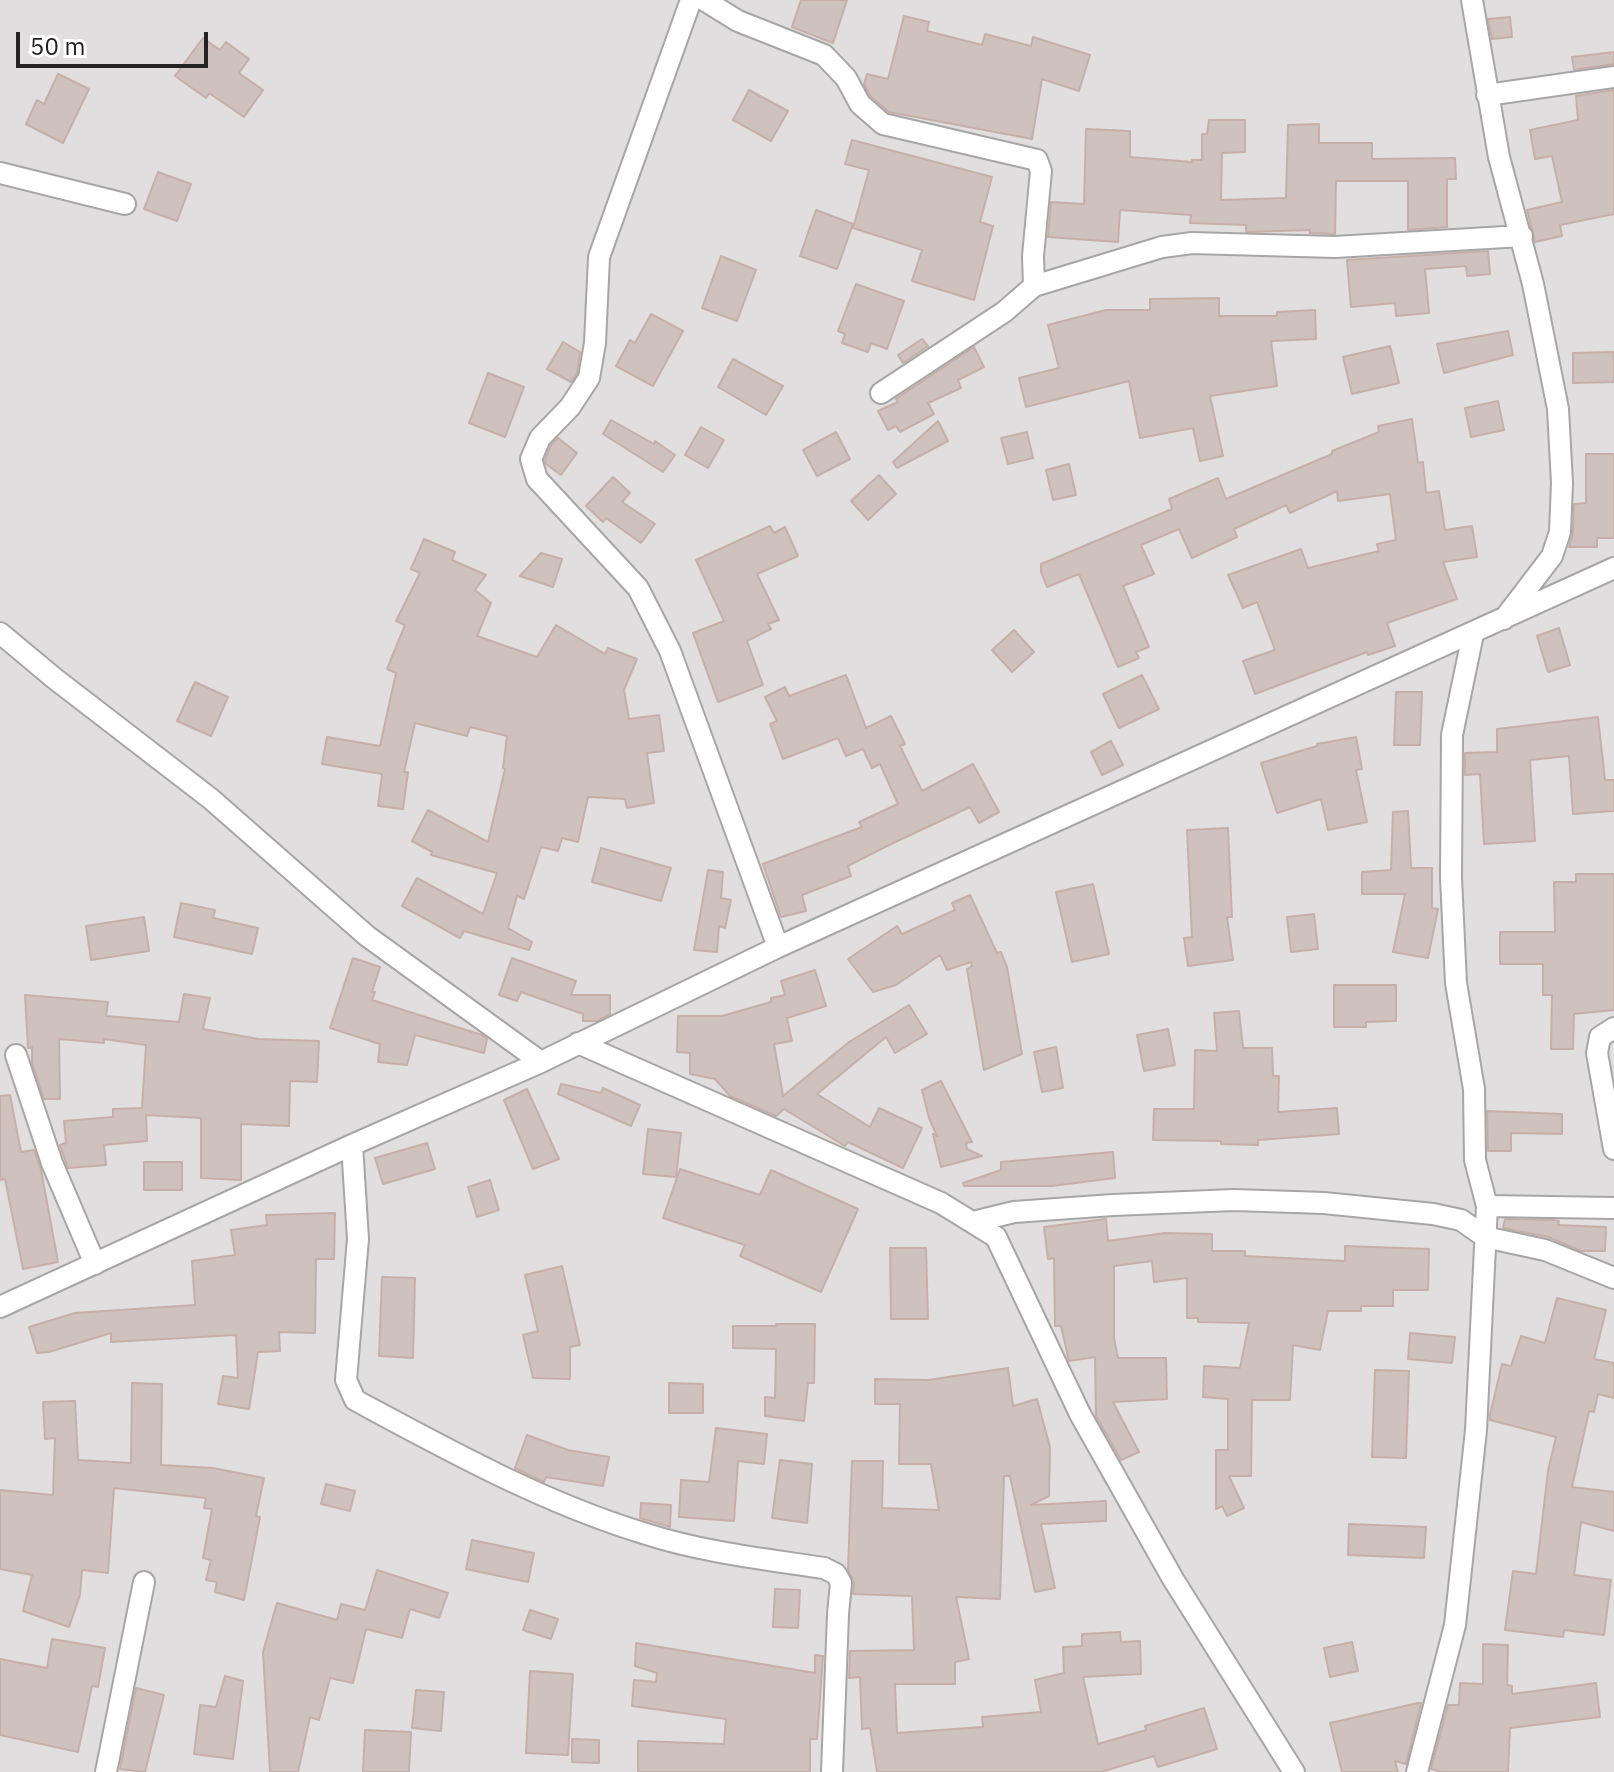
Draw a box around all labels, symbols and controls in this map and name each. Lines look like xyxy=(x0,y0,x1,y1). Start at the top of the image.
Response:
scale bar xyxy=(20,16,212,66)
text: 50 m xyxy=(30,30,85,62)

